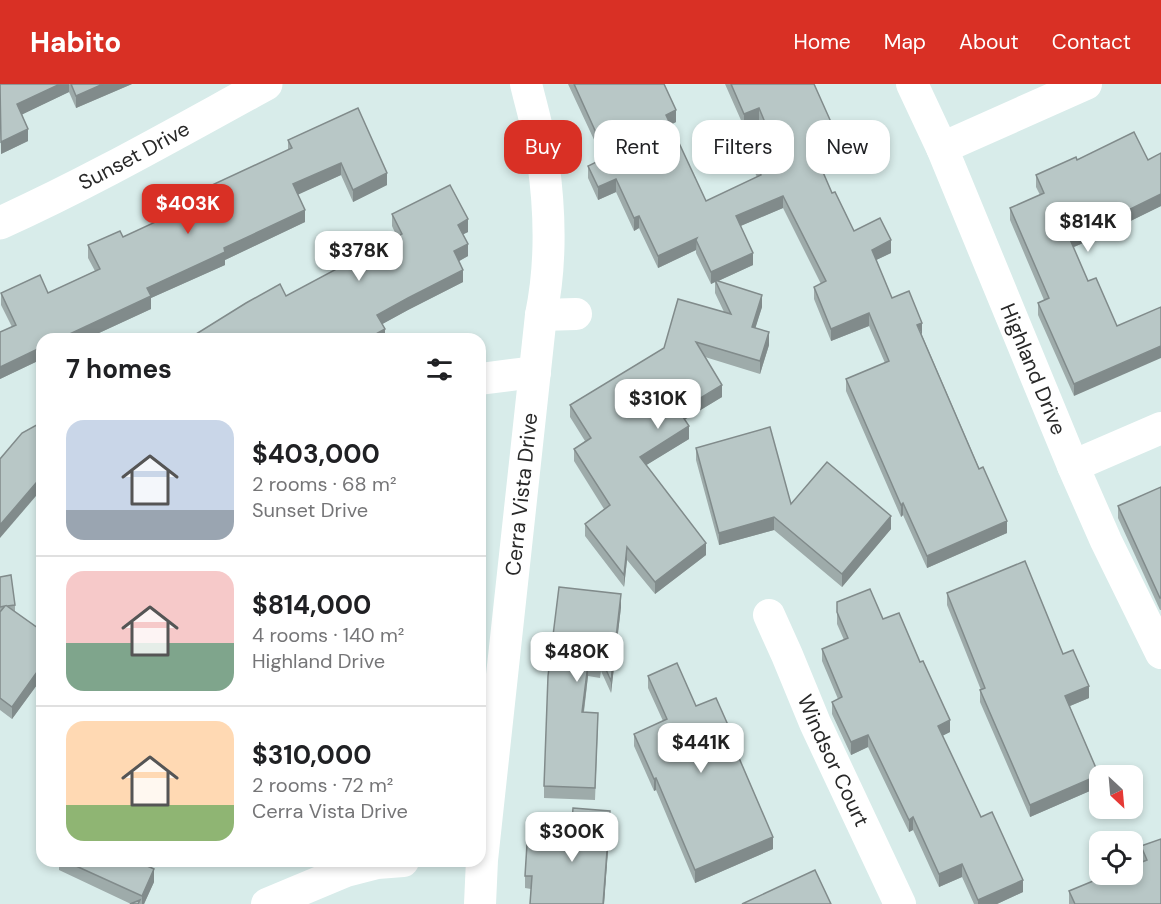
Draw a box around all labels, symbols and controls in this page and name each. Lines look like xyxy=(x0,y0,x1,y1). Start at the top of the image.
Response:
text: Habito xyxy=(30,24,121,61)
text: Home xyxy=(793,28,851,56)
text: Map xyxy=(884,28,926,56)
text: About xyxy=(959,28,1019,56)
text: Contact xyxy=(1052,28,1131,56)
street label: Sunset Drive xyxy=(74,115,195,197)
chip: Buy xyxy=(504,120,582,174)
chip: Rent xyxy=(594,120,680,174)
chip: Filters xyxy=(692,120,794,174)
chip: New xyxy=(806,120,890,174)
pin: $403K xyxy=(146,184,230,235)
text: $403K xyxy=(156,190,220,216)
pin: $814K xyxy=(1046,202,1130,253)
text: $814K xyxy=(1059,208,1117,234)
pin: $378K xyxy=(317,231,401,282)
text: $378K xyxy=(329,237,389,263)
street label: Highland Drive xyxy=(994,299,1073,439)
text: 7 homes xyxy=(66,352,172,386)
icon: filters xyxy=(423,353,456,386)
pin: $310K xyxy=(616,379,700,430)
text: $310K xyxy=(629,385,687,411)
street label: Cerra Vista Drive xyxy=(499,411,544,577)
text: $403,000 xyxy=(252,437,380,471)
icon: home xyxy=(114,444,186,516)
text: 2 rooms · 68 m² xyxy=(252,471,397,497)
text: Sunset Drive xyxy=(252,497,368,523)
text: $814,000 xyxy=(252,588,371,622)
icon: home xyxy=(114,595,186,667)
text: 4 rooms · 140 m² xyxy=(252,622,404,648)
pin: $480K xyxy=(535,632,619,683)
text: $480K xyxy=(545,638,609,664)
text: Highland Drive xyxy=(252,648,385,674)
street label: Windsor Court xyxy=(791,690,876,831)
pin: $441K xyxy=(659,723,743,774)
text: $441K xyxy=(672,729,730,755)
text: $310,000 xyxy=(252,738,372,772)
icon: home xyxy=(114,745,186,817)
north arrow xyxy=(1089,765,1143,819)
map controls xyxy=(1089,765,1143,885)
text: 2 rooms · 72 m² xyxy=(252,772,393,798)
text: Cerra Vista Drive xyxy=(252,798,408,824)
pin: $300K xyxy=(530,812,614,863)
text: $300K xyxy=(539,818,605,844)
button: locate xyxy=(1089,831,1143,885)

